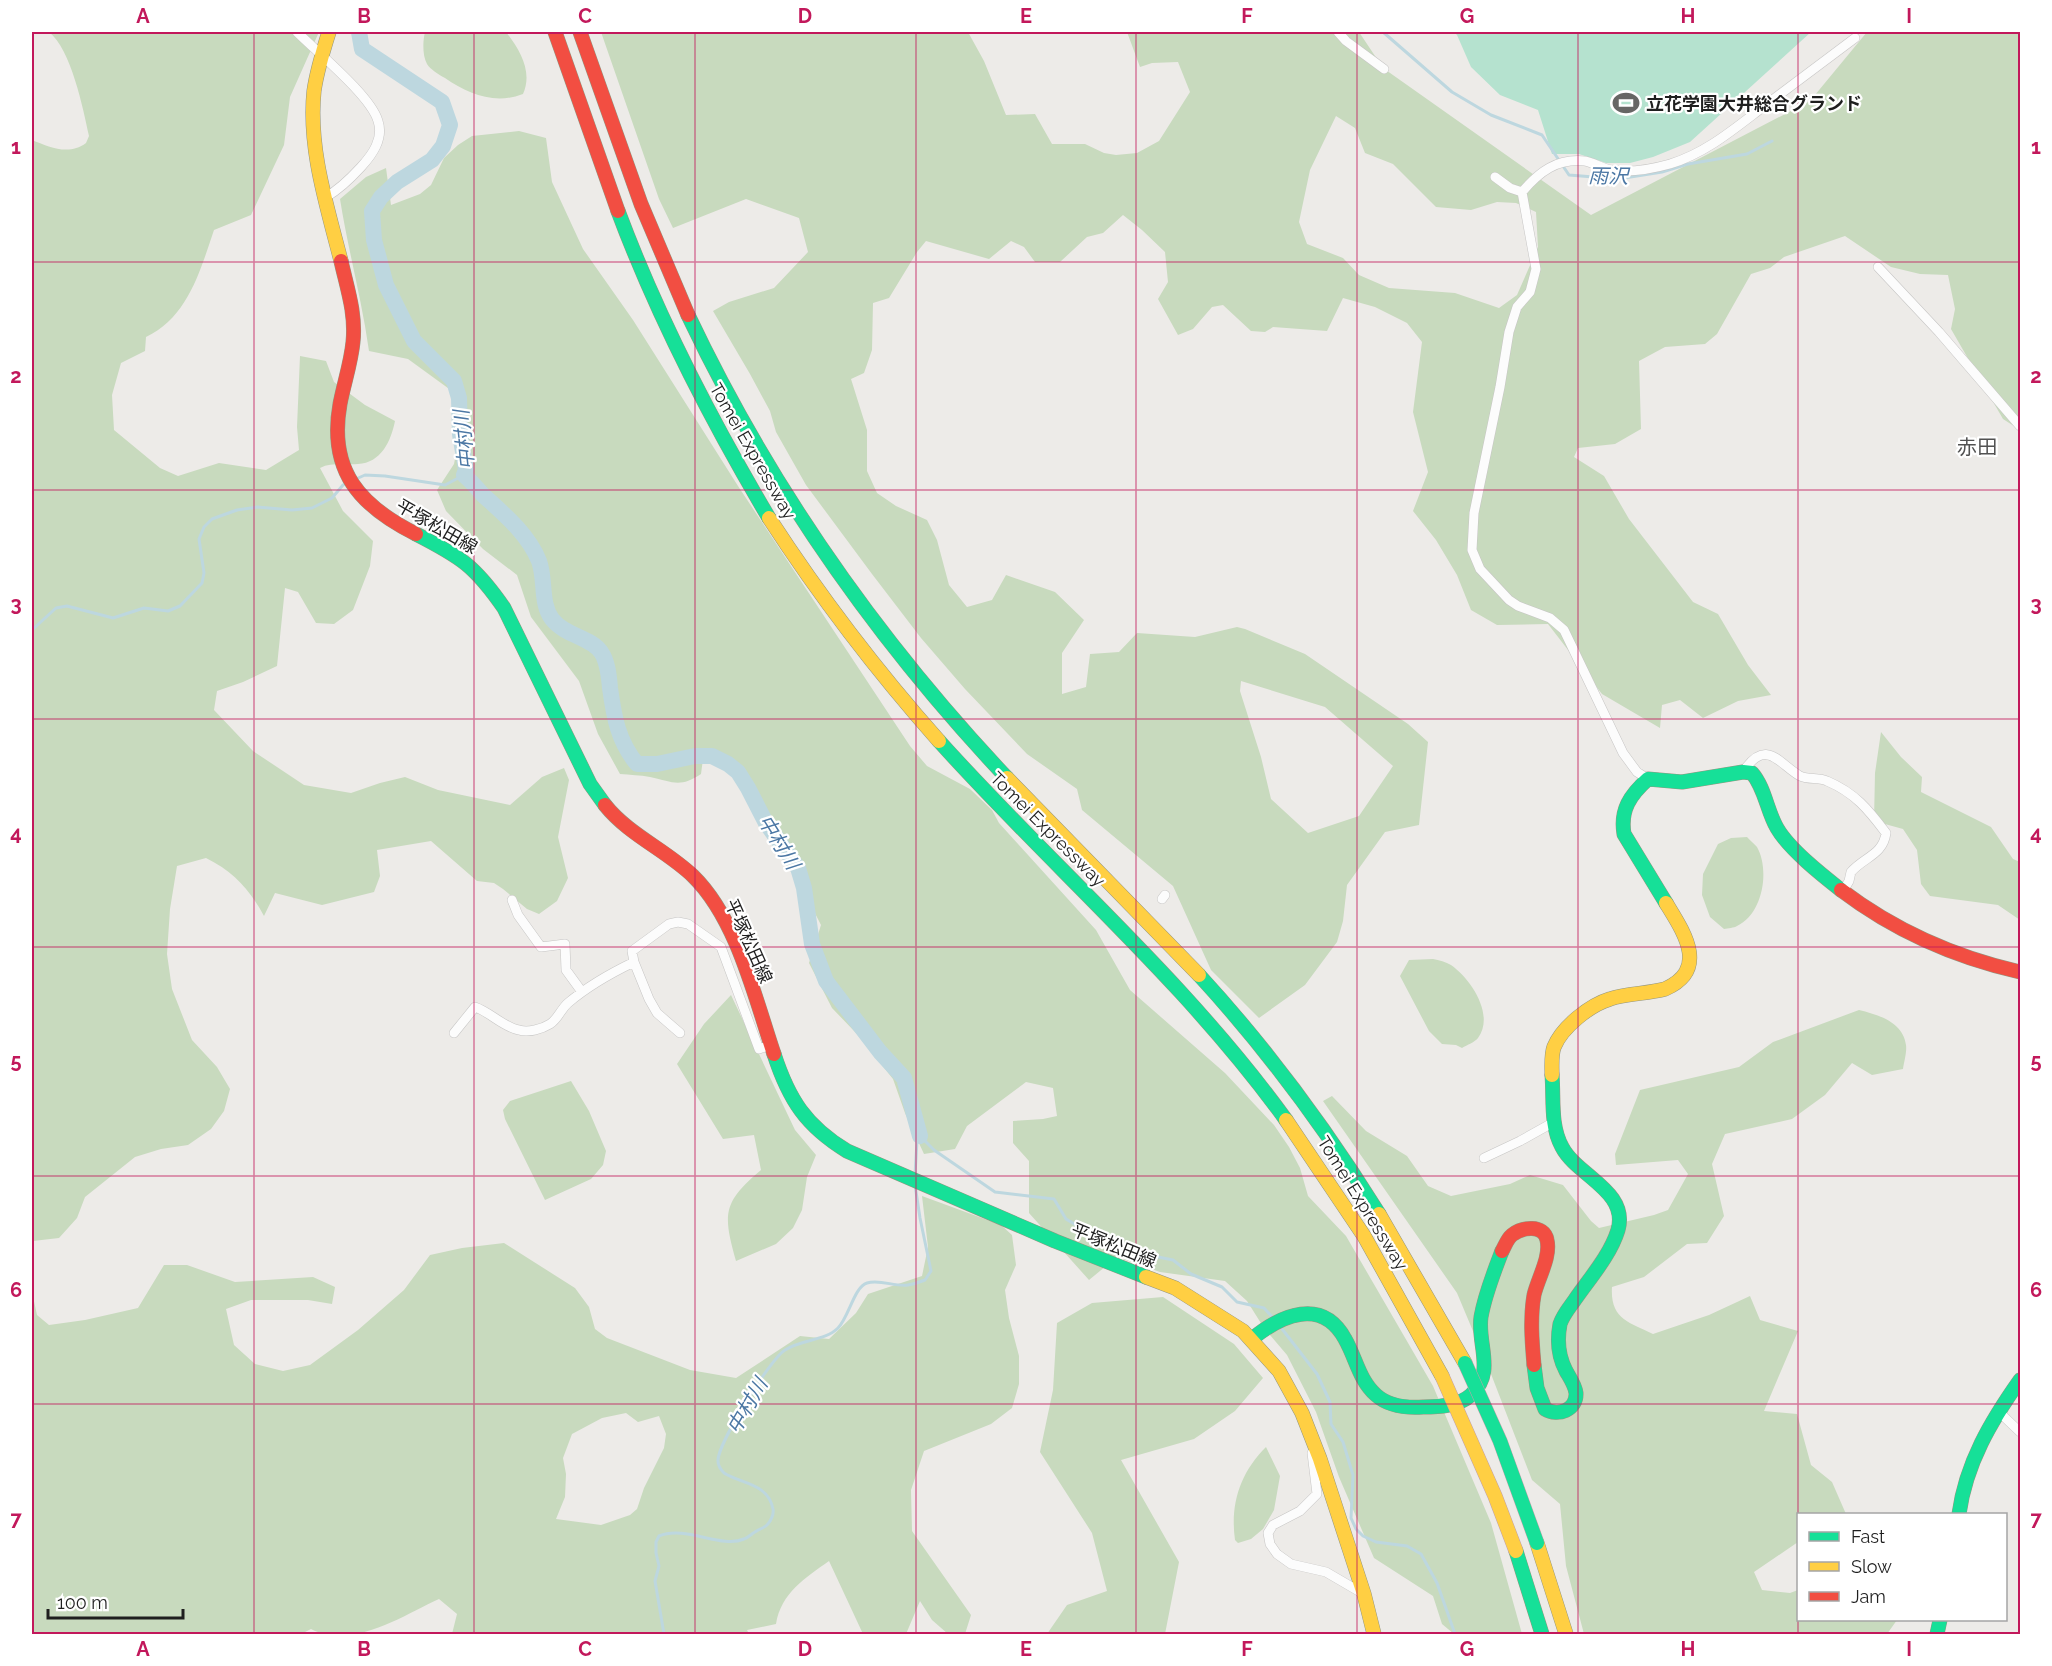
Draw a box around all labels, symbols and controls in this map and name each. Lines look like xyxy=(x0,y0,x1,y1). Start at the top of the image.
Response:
text: A xyxy=(136,4,150,28)
text: B xyxy=(357,4,371,28)
text: C xyxy=(578,4,592,28)
text: D xyxy=(798,4,812,28)
text: E xyxy=(1020,4,1032,28)
text: F xyxy=(1241,4,1253,28)
text: G xyxy=(1460,4,1474,28)
text: H xyxy=(1681,4,1695,28)
text: I xyxy=(1906,4,1912,28)
sports icon: 立花学園大井総合グランド xyxy=(1611,88,1641,118)
place label: 立花学園大井総合グランド xyxy=(1646,93,1862,114)
text: 1 xyxy=(11,135,21,159)
text: 1 xyxy=(2031,135,2041,159)
water label: 雨沢 xyxy=(1588,164,1631,188)
text: 2 xyxy=(10,364,22,388)
text: 2 xyxy=(2030,364,2042,388)
street label: Tomei Expressway xyxy=(705,379,801,523)
water label: 中村川 xyxy=(449,407,479,471)
district label: 赤田 xyxy=(1957,435,1997,459)
street label: 平塚松田線 xyxy=(393,494,481,558)
text: 3 xyxy=(10,592,22,616)
text: 3 xyxy=(2030,592,2042,616)
street label: Tomei Expressway xyxy=(986,767,1110,891)
water label: 中村川 xyxy=(753,810,806,875)
text: 4 xyxy=(10,821,22,845)
text: 4 xyxy=(2030,821,2042,845)
street label: 平塚松田線 xyxy=(721,896,777,986)
text: 5 xyxy=(10,1049,22,1073)
text: 5 xyxy=(2030,1049,2042,1073)
street label: Tomei Expressway xyxy=(1313,1132,1413,1274)
street label: 平塚松田線 xyxy=(1068,1218,1160,1272)
text: 6 xyxy=(10,1278,22,1302)
text: 6 xyxy=(2030,1278,2042,1302)
water label: 中村川 xyxy=(722,1372,773,1438)
text: 7 xyxy=(10,1507,22,1531)
text: 7 xyxy=(2030,1507,2042,1531)
legend xyxy=(1797,1513,2007,1621)
text: Fast xyxy=(1851,1526,1885,1547)
text: Slow xyxy=(1851,1556,1892,1577)
scale bar xyxy=(48,1582,183,1620)
text: Jam xyxy=(1851,1586,1886,1607)
text: 100 m xyxy=(57,1592,108,1613)
text: A xyxy=(136,1637,150,1661)
text: B xyxy=(357,1637,371,1661)
text: C xyxy=(578,1637,592,1661)
text: D xyxy=(798,1637,812,1661)
text: E xyxy=(1020,1637,1032,1661)
text: F xyxy=(1241,1637,1253,1661)
text: G xyxy=(1460,1637,1474,1661)
text: H xyxy=(1681,1637,1695,1661)
text: I xyxy=(1906,1637,1912,1661)

